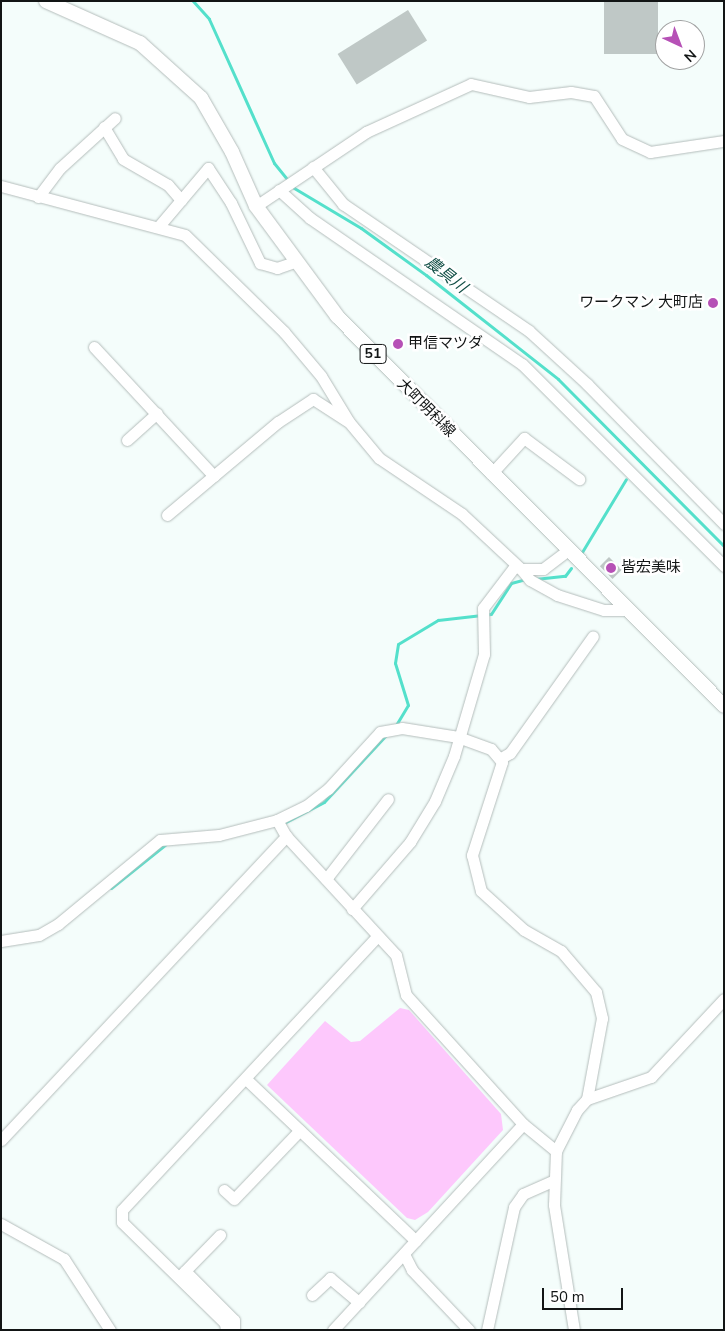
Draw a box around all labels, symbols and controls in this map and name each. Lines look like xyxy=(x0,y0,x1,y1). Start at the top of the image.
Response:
north arrow xyxy=(655,20,705,70)
text: N xyxy=(680,45,700,66)
water label: 農具川 xyxy=(421,253,471,297)
place label: ワークマン 大町店 xyxy=(579,294,703,312)
marker: ワークマン 大町店 xyxy=(707,297,719,309)
place label: 甲信マツダ xyxy=(408,335,483,353)
marker: 甲信マツダ xyxy=(392,338,404,350)
road number: 51 xyxy=(359,342,387,366)
street label: 大町明科線 xyxy=(393,375,459,441)
place label: 皆宏美味 xyxy=(621,559,681,577)
marker: 皆宏美味 xyxy=(605,562,617,574)
scale bar xyxy=(545,1278,626,1310)
text: 50 m xyxy=(550,1287,585,1307)

